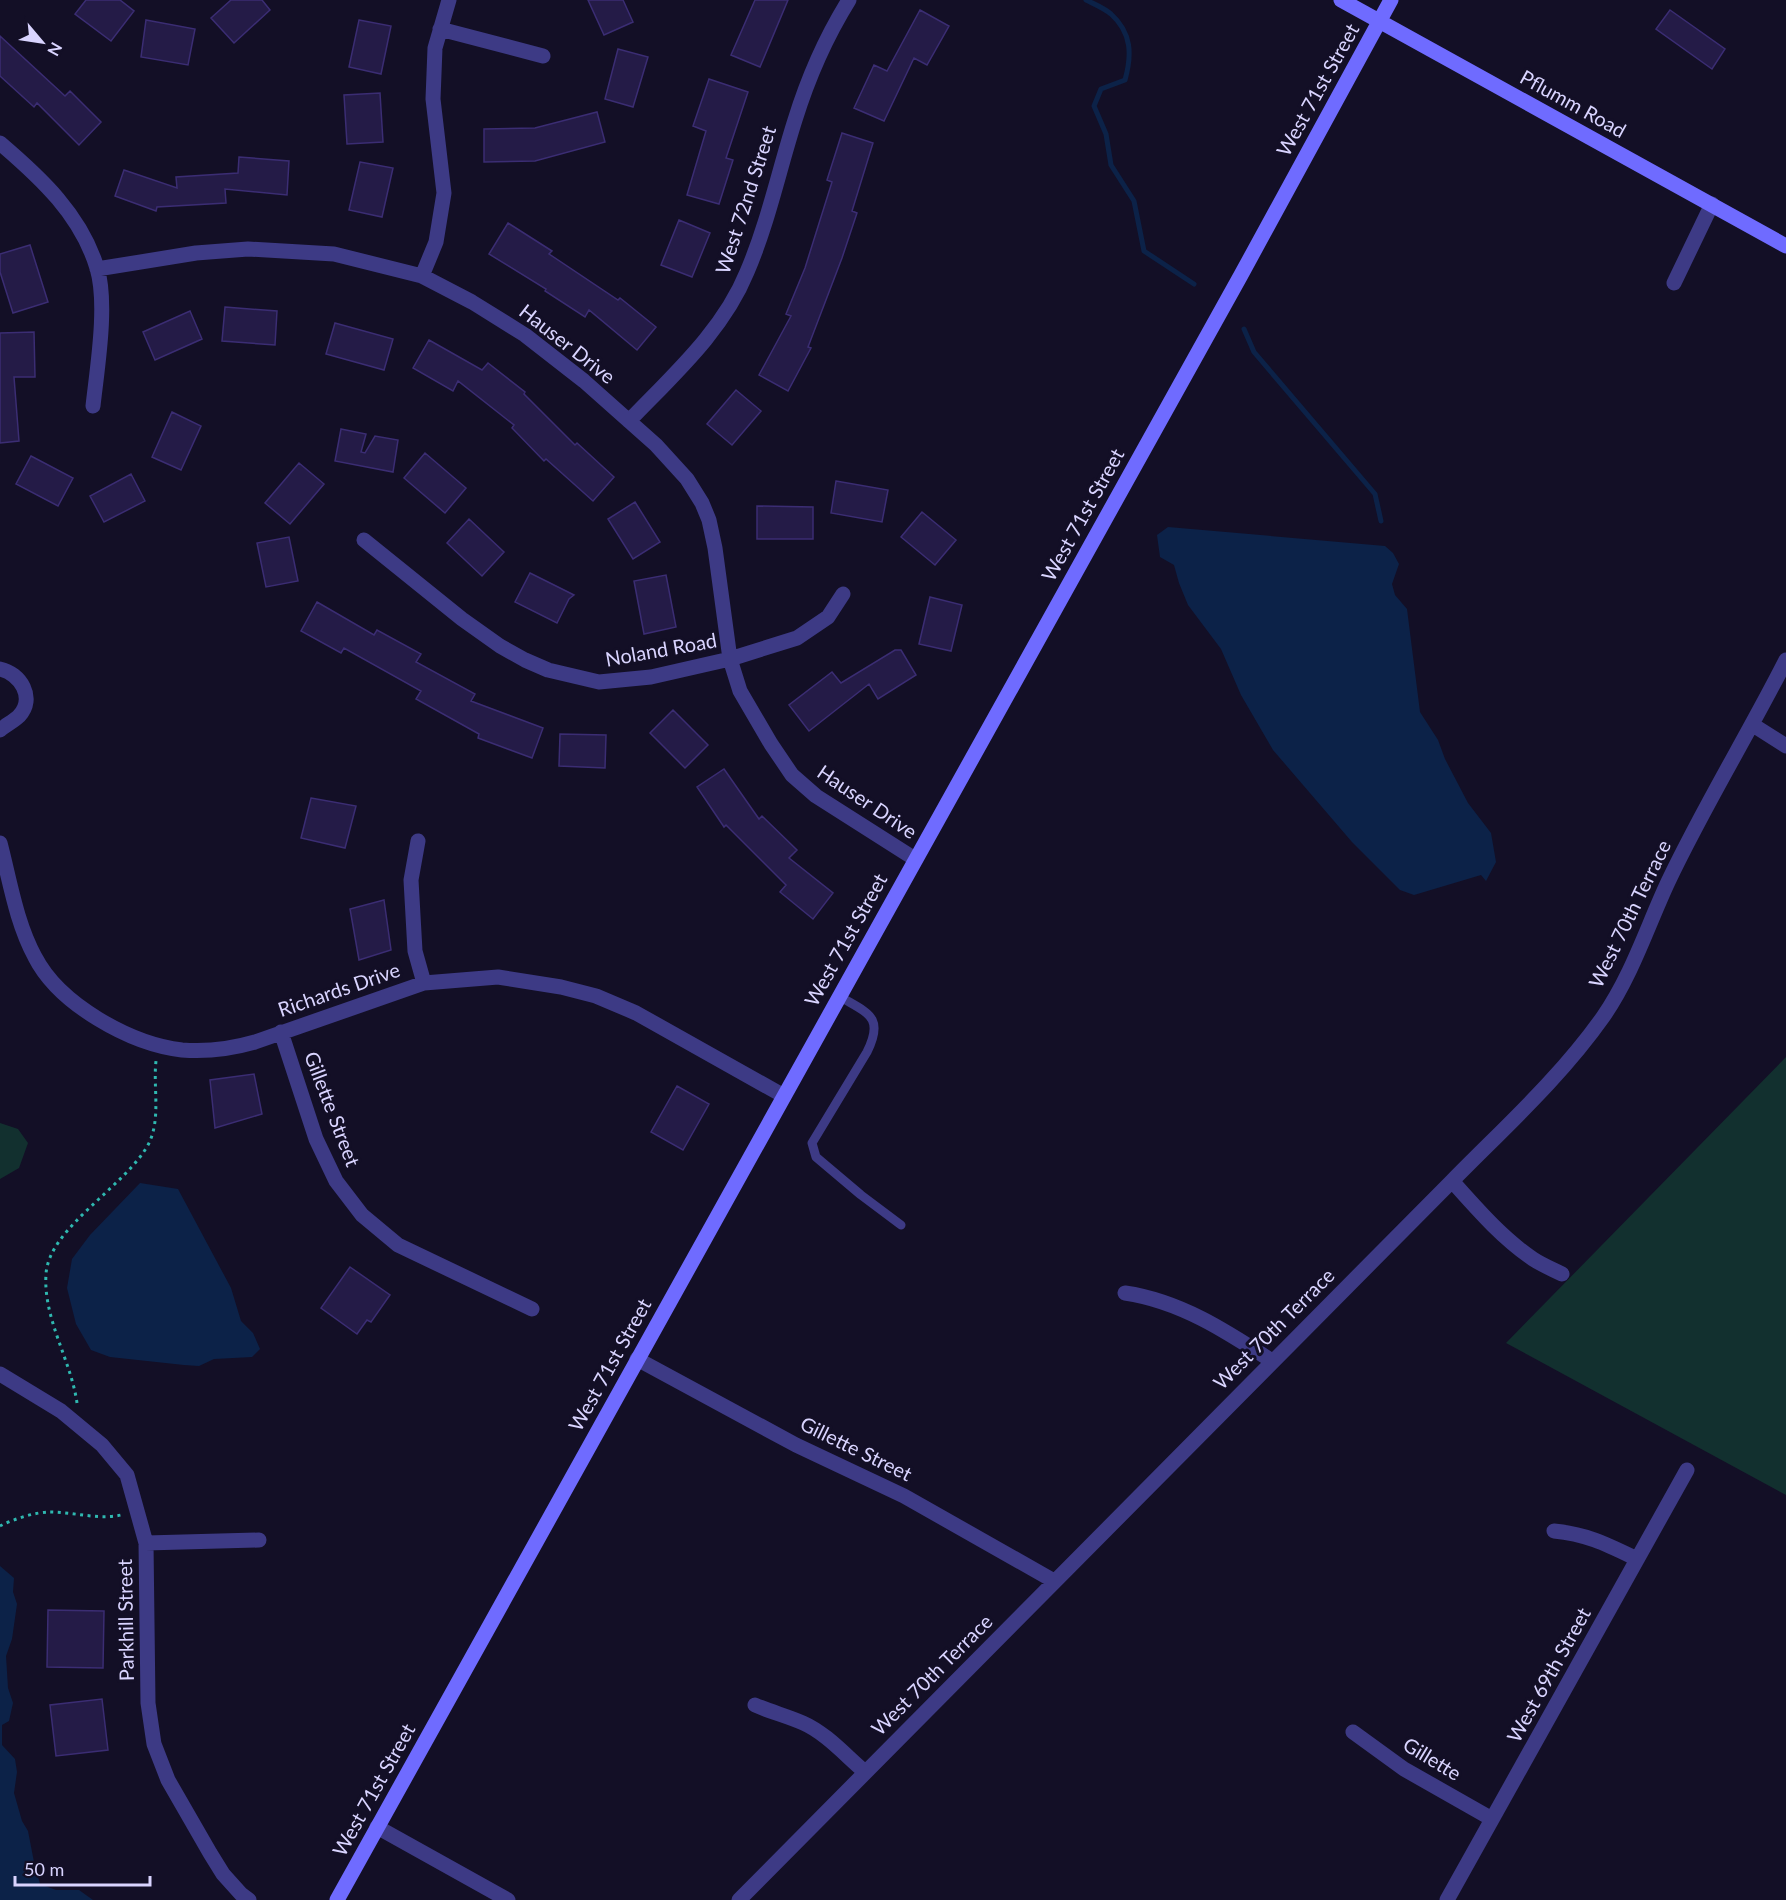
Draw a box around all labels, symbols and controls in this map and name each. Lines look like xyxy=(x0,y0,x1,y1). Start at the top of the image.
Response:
north arrow xyxy=(12,12,72,72)
street label: West 71st Street xyxy=(1271,19,1363,160)
text: N xyxy=(44,40,67,60)
street label: Pflumm Road xyxy=(1516,64,1631,142)
street label: West 72nd Street xyxy=(710,123,780,277)
street label: Hauser Drive xyxy=(515,298,620,388)
street label: West 71st Street xyxy=(1036,444,1128,585)
street label: Noland Road xyxy=(603,627,718,671)
street label: Hauser Drive xyxy=(813,759,922,843)
street label: West 70th Terrace xyxy=(1583,836,1675,991)
street label: West 71st Street xyxy=(799,869,891,1010)
street label: Richards Drive xyxy=(275,957,403,1021)
street label: Gillette Street xyxy=(300,1048,366,1170)
street label: West 70th Terrace xyxy=(1208,1263,1339,1394)
street label: West 71st Street xyxy=(563,1294,655,1435)
street label: Gillette Street xyxy=(797,1411,916,1485)
street label: Parkhill Street xyxy=(112,1559,138,1681)
street label: West 69th Street xyxy=(1501,1603,1595,1746)
street label: West 70th Terrace xyxy=(866,1609,997,1740)
street label: West 71st Street xyxy=(327,1719,419,1860)
street label: Gillette xyxy=(1399,1732,1466,1785)
scale bar xyxy=(15,1849,150,1887)
text: 50 m xyxy=(24,1858,64,1880)

